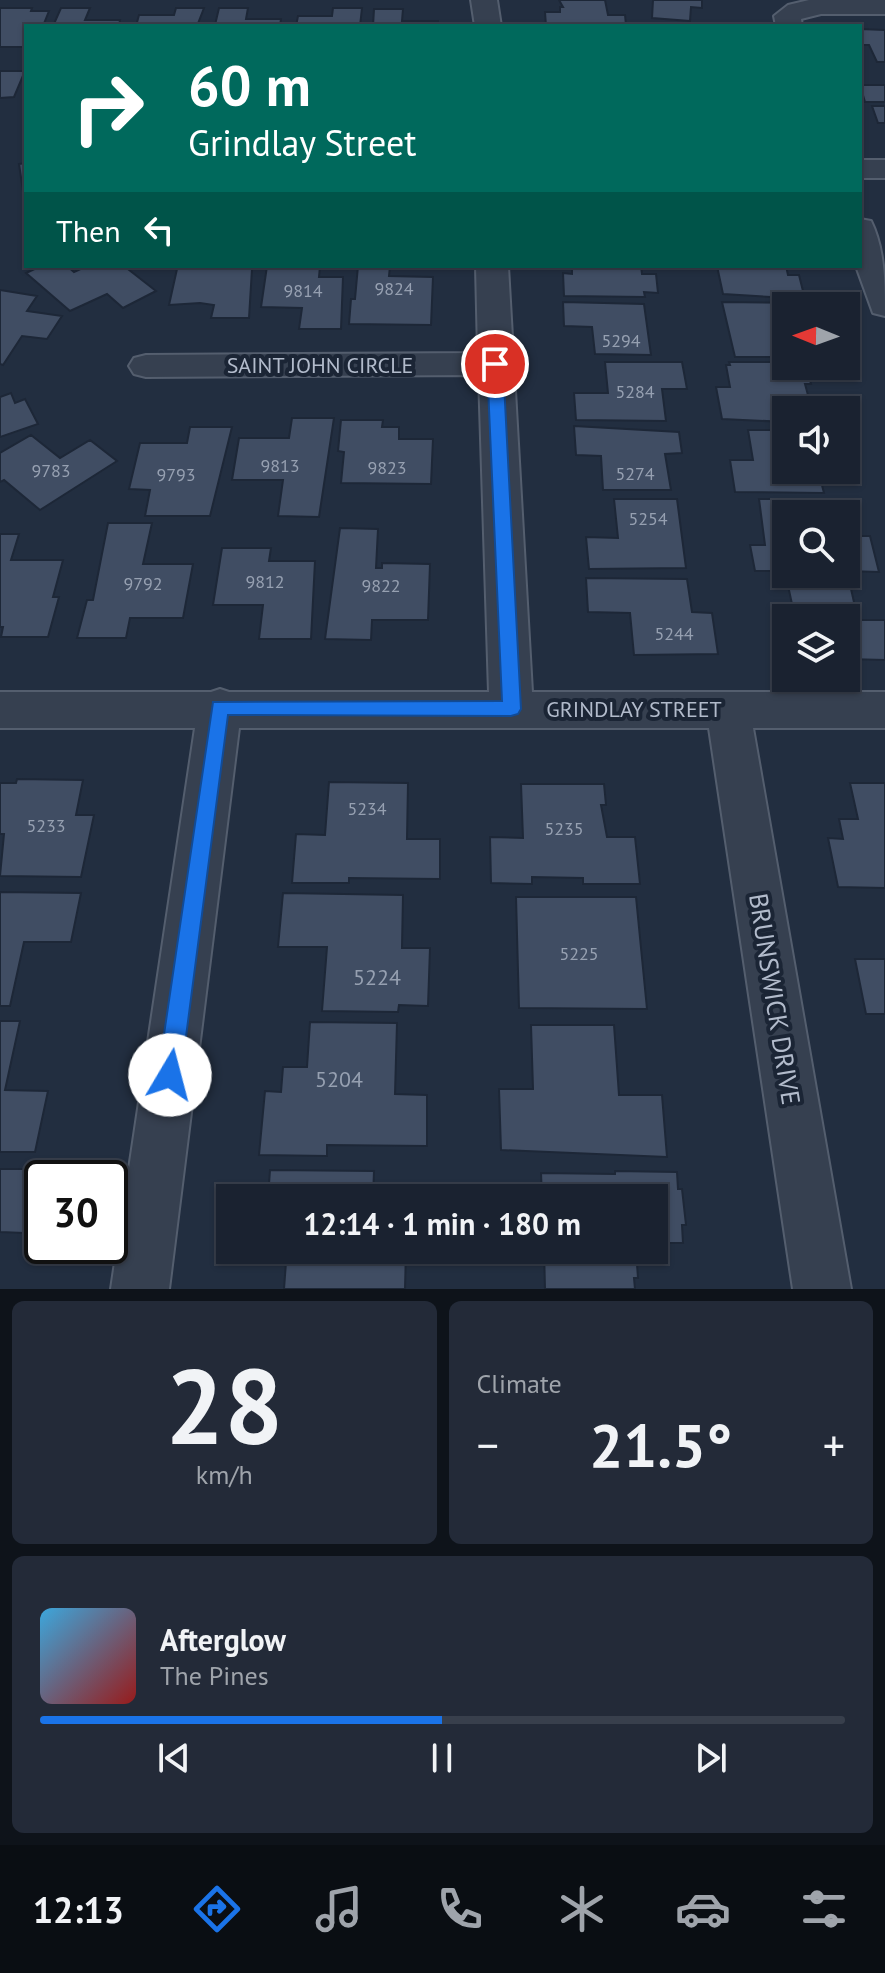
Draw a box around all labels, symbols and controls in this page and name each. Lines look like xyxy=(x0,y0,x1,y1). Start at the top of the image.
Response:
text: 60 m xyxy=(188,49,311,121)
icon: right xyxy=(56,56,160,160)
text: Grindlay Street xyxy=(188,119,416,166)
icon: left xyxy=(137,208,181,252)
text: Then xyxy=(56,211,121,250)
house number: 9824 xyxy=(374,277,414,300)
house number: 9814 xyxy=(283,279,323,302)
north arrow xyxy=(772,292,860,380)
map controls xyxy=(772,292,860,692)
house number: 5294 xyxy=(601,329,641,352)
pin xyxy=(461,330,529,398)
icon: arrive xyxy=(473,342,517,386)
street label: SAINT JOHN CIRCLE xyxy=(227,351,413,379)
house number: 5284 xyxy=(615,380,655,403)
button: sound xyxy=(772,396,860,484)
house number: 9813 xyxy=(260,454,300,477)
house number: 9823 xyxy=(367,456,407,479)
house number: 9783 xyxy=(31,459,71,482)
house number: 5274 xyxy=(615,462,655,485)
house number: 9793 xyxy=(156,463,196,486)
button: search xyxy=(772,500,860,588)
house number: 5254 xyxy=(628,507,668,530)
house number: 9812 xyxy=(245,570,285,593)
house number: 9792 xyxy=(123,572,163,595)
house number: 9822 xyxy=(361,574,401,597)
button: layers xyxy=(772,604,860,692)
house number: 5244 xyxy=(654,622,694,645)
street label: GRINDLAY STREET xyxy=(546,695,722,723)
house number: 5234 xyxy=(347,797,387,820)
house number: 5233 xyxy=(26,814,66,837)
house number: 5235 xyxy=(544,817,584,840)
street label: BRUNSWICK DRIVE xyxy=(742,891,808,1107)
house number: 5225 xyxy=(559,942,599,965)
house number: 5224 xyxy=(353,963,401,991)
position arrow xyxy=(128,1033,212,1117)
house number: 5204 xyxy=(315,1065,363,1093)
speed limit sign: 30 xyxy=(24,1160,128,1264)
text: 12:14 · 1 min · 180 m xyxy=(303,1204,581,1243)
text: 28 xyxy=(165,1338,283,1473)
text: Climate xyxy=(477,1367,562,1400)
text: 21.5° xyxy=(589,1406,732,1484)
text: − xyxy=(477,1416,499,1473)
text: + xyxy=(823,1416,845,1473)
text: km/h xyxy=(196,1458,253,1491)
text: Afterglow xyxy=(160,1620,286,1659)
text: The Pines xyxy=(160,1659,269,1692)
icon: previous xyxy=(152,1736,196,1780)
icon: pause xyxy=(420,1736,464,1780)
icon: next xyxy=(689,1736,733,1780)
icon: directions xyxy=(189,1881,245,1937)
icon: music xyxy=(311,1881,367,1937)
icon: phone xyxy=(432,1881,488,1937)
icon: climate xyxy=(554,1881,610,1937)
icon: car xyxy=(675,1881,731,1937)
icon: filters xyxy=(796,1881,852,1937)
text: 12:13 xyxy=(33,1886,124,1933)

